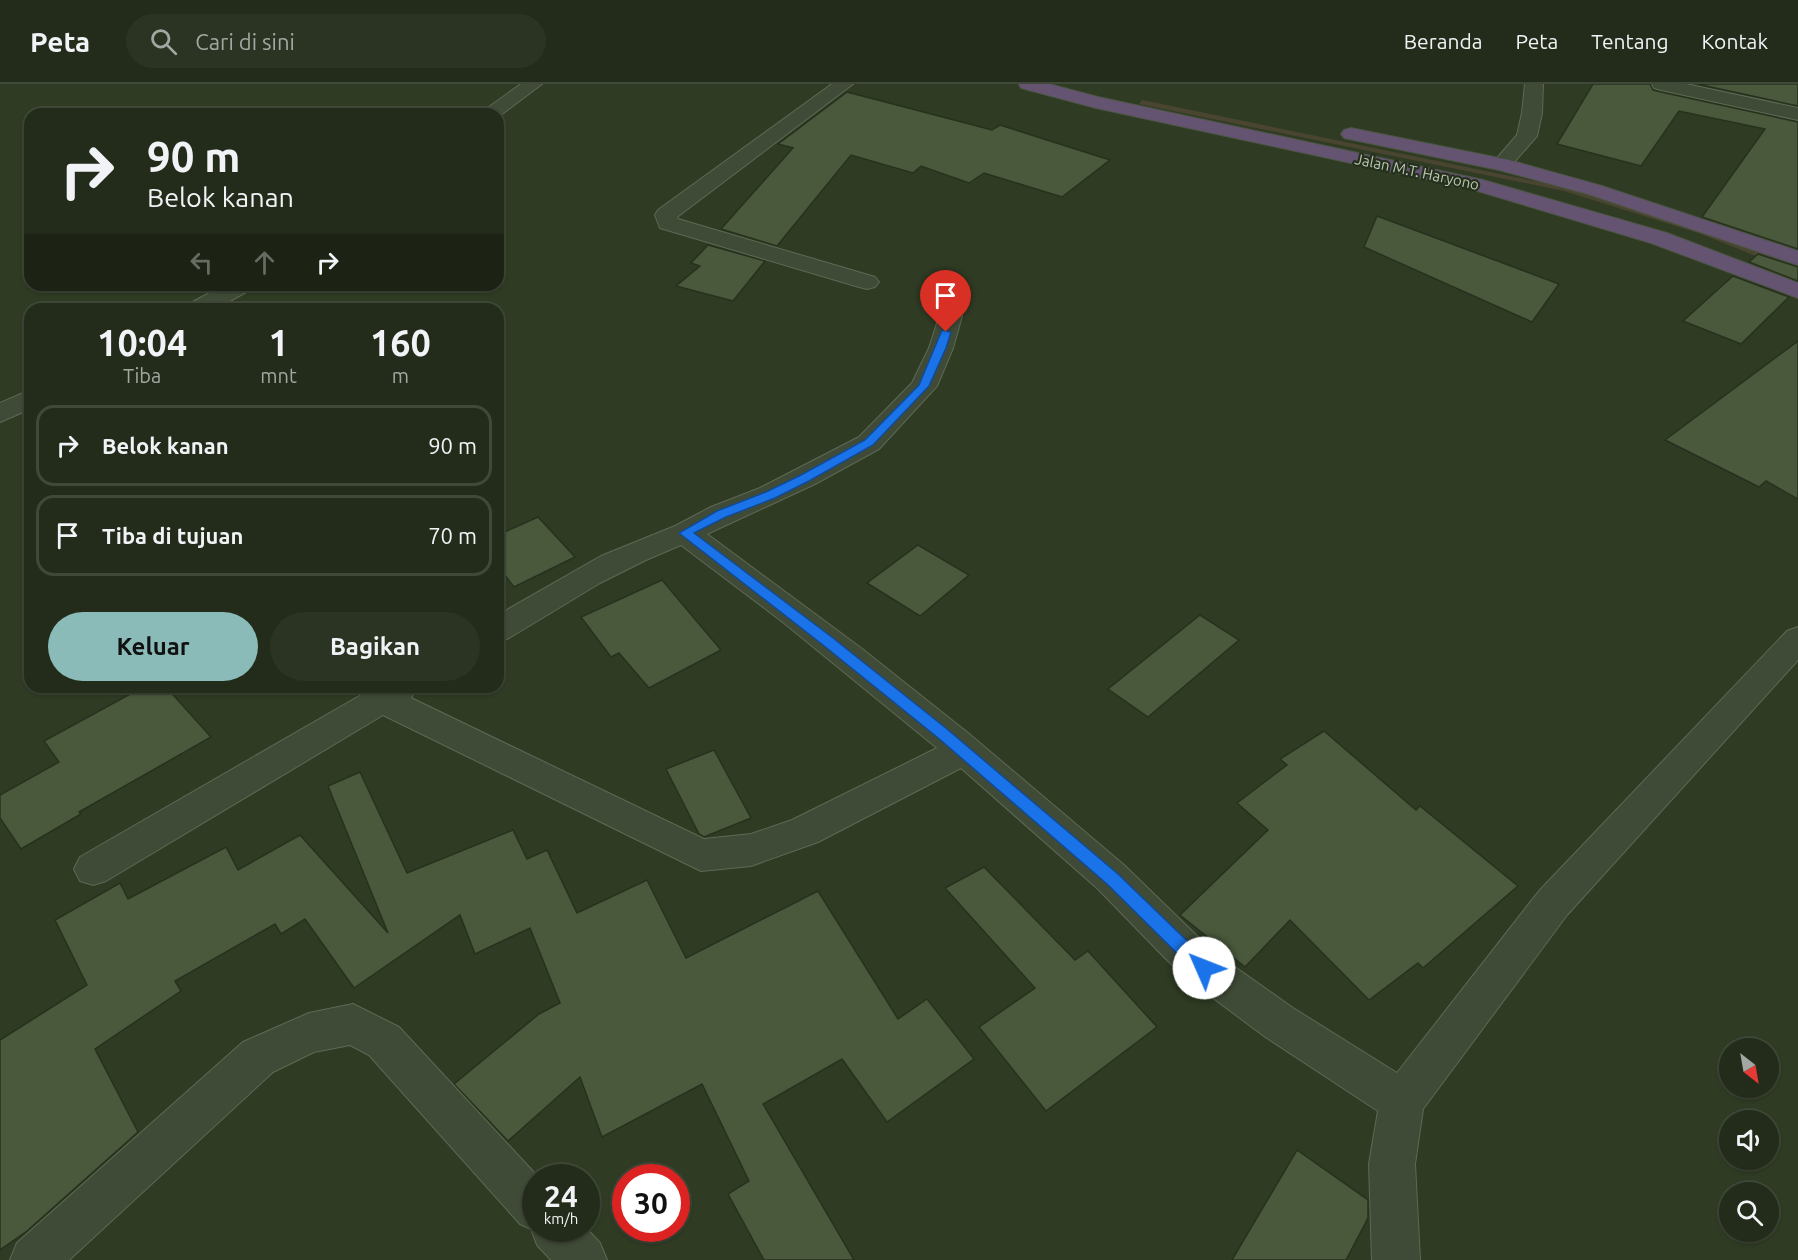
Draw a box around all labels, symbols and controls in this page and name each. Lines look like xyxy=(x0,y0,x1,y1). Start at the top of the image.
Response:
search box xyxy=(126,14,546,68)
icon: search xyxy=(147,25,180,58)
text: Peta xyxy=(30,26,90,57)
text: Cari di sini xyxy=(195,29,295,54)
text: Beranda xyxy=(1404,29,1483,53)
text: Peta xyxy=(1516,29,1558,53)
text: Tentang xyxy=(1591,29,1669,53)
text: Kontak xyxy=(1702,29,1768,53)
icon: right xyxy=(48,132,126,210)
text: 90 m xyxy=(147,133,241,180)
street label: Jalan M.T. Haryono xyxy=(1353,150,1481,193)
text: Belok kanan xyxy=(147,182,294,212)
icon: left xyxy=(185,246,218,279)
icon: ahead xyxy=(248,246,281,279)
icon: right xyxy=(311,246,344,279)
pin xyxy=(920,270,971,332)
icon: arrive xyxy=(929,279,962,312)
text: 10:04 xyxy=(97,322,187,363)
text: 1 xyxy=(268,322,289,363)
text: 160 xyxy=(370,322,431,363)
text: Tiba xyxy=(123,364,161,387)
text: mnt xyxy=(260,364,297,387)
text: m xyxy=(392,364,409,387)
icon: right xyxy=(51,429,84,462)
text: Belok kanan xyxy=(102,433,229,458)
text: 90 m xyxy=(428,433,477,458)
icon: arrive xyxy=(51,519,84,552)
text: Tiba di tujuan xyxy=(102,523,243,548)
text: 70 m xyxy=(428,523,477,548)
button: Keluar xyxy=(48,612,258,681)
button: Bagikan xyxy=(270,612,480,681)
position arrow xyxy=(1172,936,1236,1000)
north arrow xyxy=(1719,1038,1779,1098)
map controls xyxy=(1719,1038,1779,1242)
button: sound xyxy=(1719,1110,1779,1170)
speed limit sign: 30 xyxy=(612,1164,690,1242)
text: 24 xyxy=(544,1179,578,1213)
button: search xyxy=(1719,1182,1779,1242)
text: km/h xyxy=(544,1210,578,1227)

